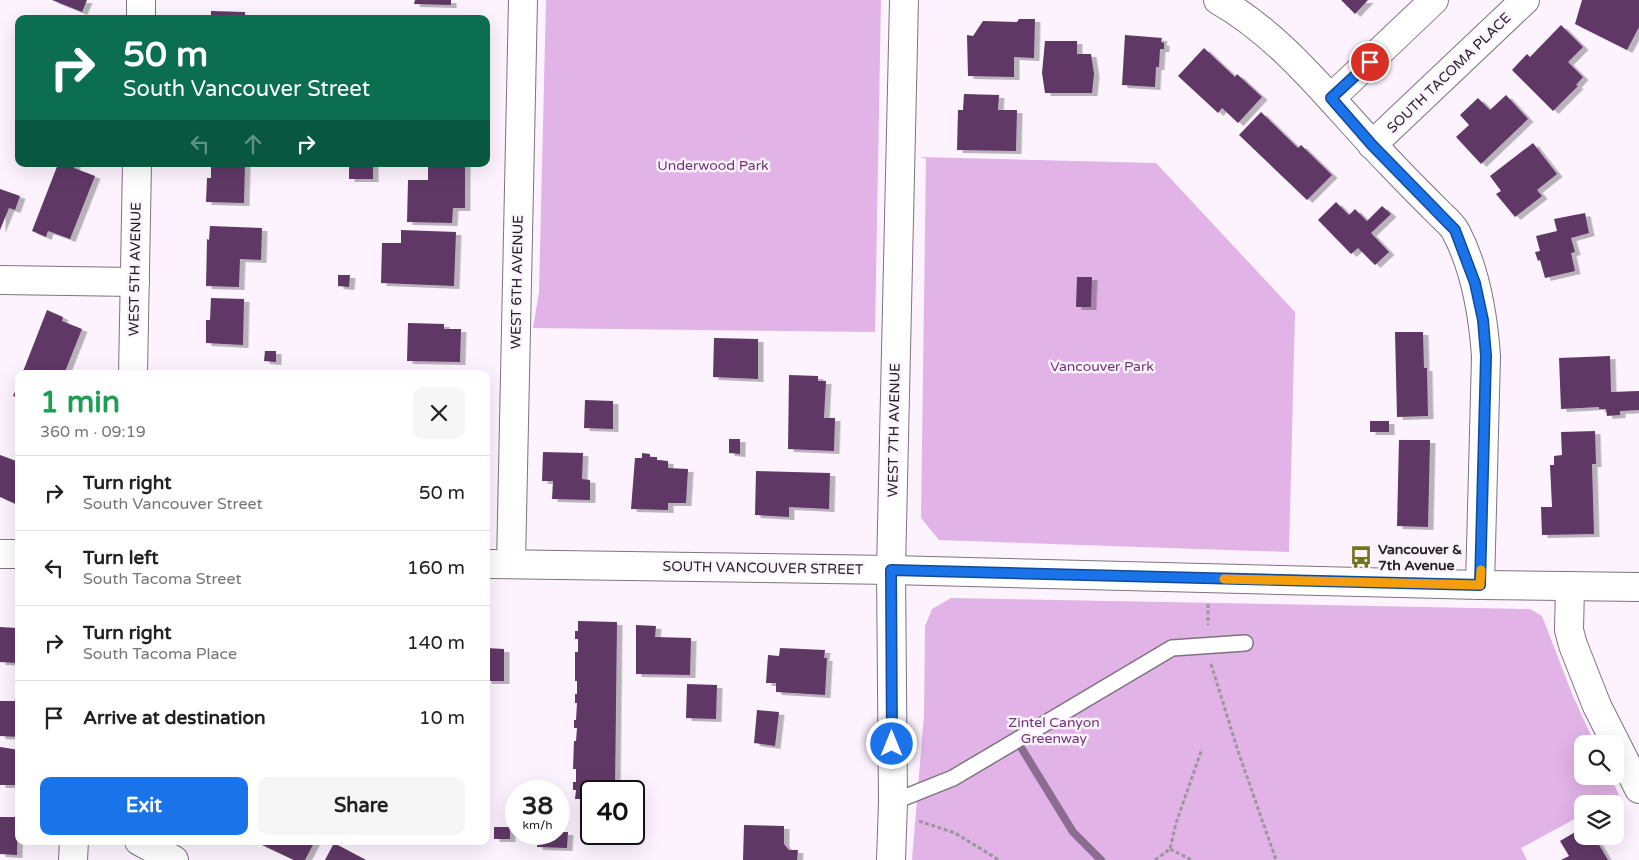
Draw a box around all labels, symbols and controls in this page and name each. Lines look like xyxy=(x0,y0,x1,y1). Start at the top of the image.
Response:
street label: SOUTH TACOMA PLACE xyxy=(1383,9,1515,137)
text: 50 m xyxy=(123,34,208,76)
icon: right xyxy=(40,35,105,100)
pin xyxy=(1349,41,1391,83)
icon: arrive xyxy=(1356,48,1384,76)
text: South Vancouver Street xyxy=(123,76,370,102)
icon: left xyxy=(186,130,214,158)
icon: ahead xyxy=(239,130,267,158)
icon: right xyxy=(292,130,320,158)
park label: Underwood Park xyxy=(657,157,769,174)
street label: WEST 5TH AVENUE xyxy=(125,202,145,336)
street label: WEST 6TH AVENUE xyxy=(507,215,527,349)
park label: Vancouver Park xyxy=(1050,358,1154,375)
street label: WEST 7TH AVENUE xyxy=(884,363,904,497)
text: 1 min xyxy=(40,384,120,421)
button: close xyxy=(413,387,465,439)
text: 360 m · 09:19 xyxy=(40,422,146,442)
text: Turn right xyxy=(83,472,171,494)
icon: right xyxy=(40,479,68,507)
text: 50 m xyxy=(419,482,465,504)
text: South Vancouver Street xyxy=(83,494,263,514)
place label: Vancouver & 7th Avenue xyxy=(1378,541,1462,574)
bus stop icon: Vancouver & 7th Avenue xyxy=(1348,544,1374,570)
text: Turn left xyxy=(83,547,159,569)
icon: left xyxy=(40,554,68,582)
text: 160 m xyxy=(407,557,465,579)
street label: SOUTH VANCOUVER STREET xyxy=(662,558,864,578)
text: South Tacoma Street xyxy=(83,569,242,589)
text: Turn right xyxy=(83,622,171,644)
icon: right xyxy=(40,629,68,657)
text: 140 m xyxy=(407,632,465,654)
text: South Tacoma Place xyxy=(83,644,237,664)
icon: arrive xyxy=(40,704,68,732)
text: Arrive at destination xyxy=(83,707,266,729)
text: 10 m xyxy=(419,707,465,729)
park label: Zintel Canyon Greenway xyxy=(1008,714,1100,747)
position arrow xyxy=(865,717,917,769)
map controls xyxy=(1574,735,1624,845)
button: search xyxy=(1574,735,1624,785)
button: Exit xyxy=(40,777,248,835)
button: Share xyxy=(258,777,465,835)
speed limit sign: 40 xyxy=(580,780,645,845)
text: 38 xyxy=(522,791,553,821)
button: layers xyxy=(1574,795,1624,845)
text: km/h xyxy=(522,818,553,832)

